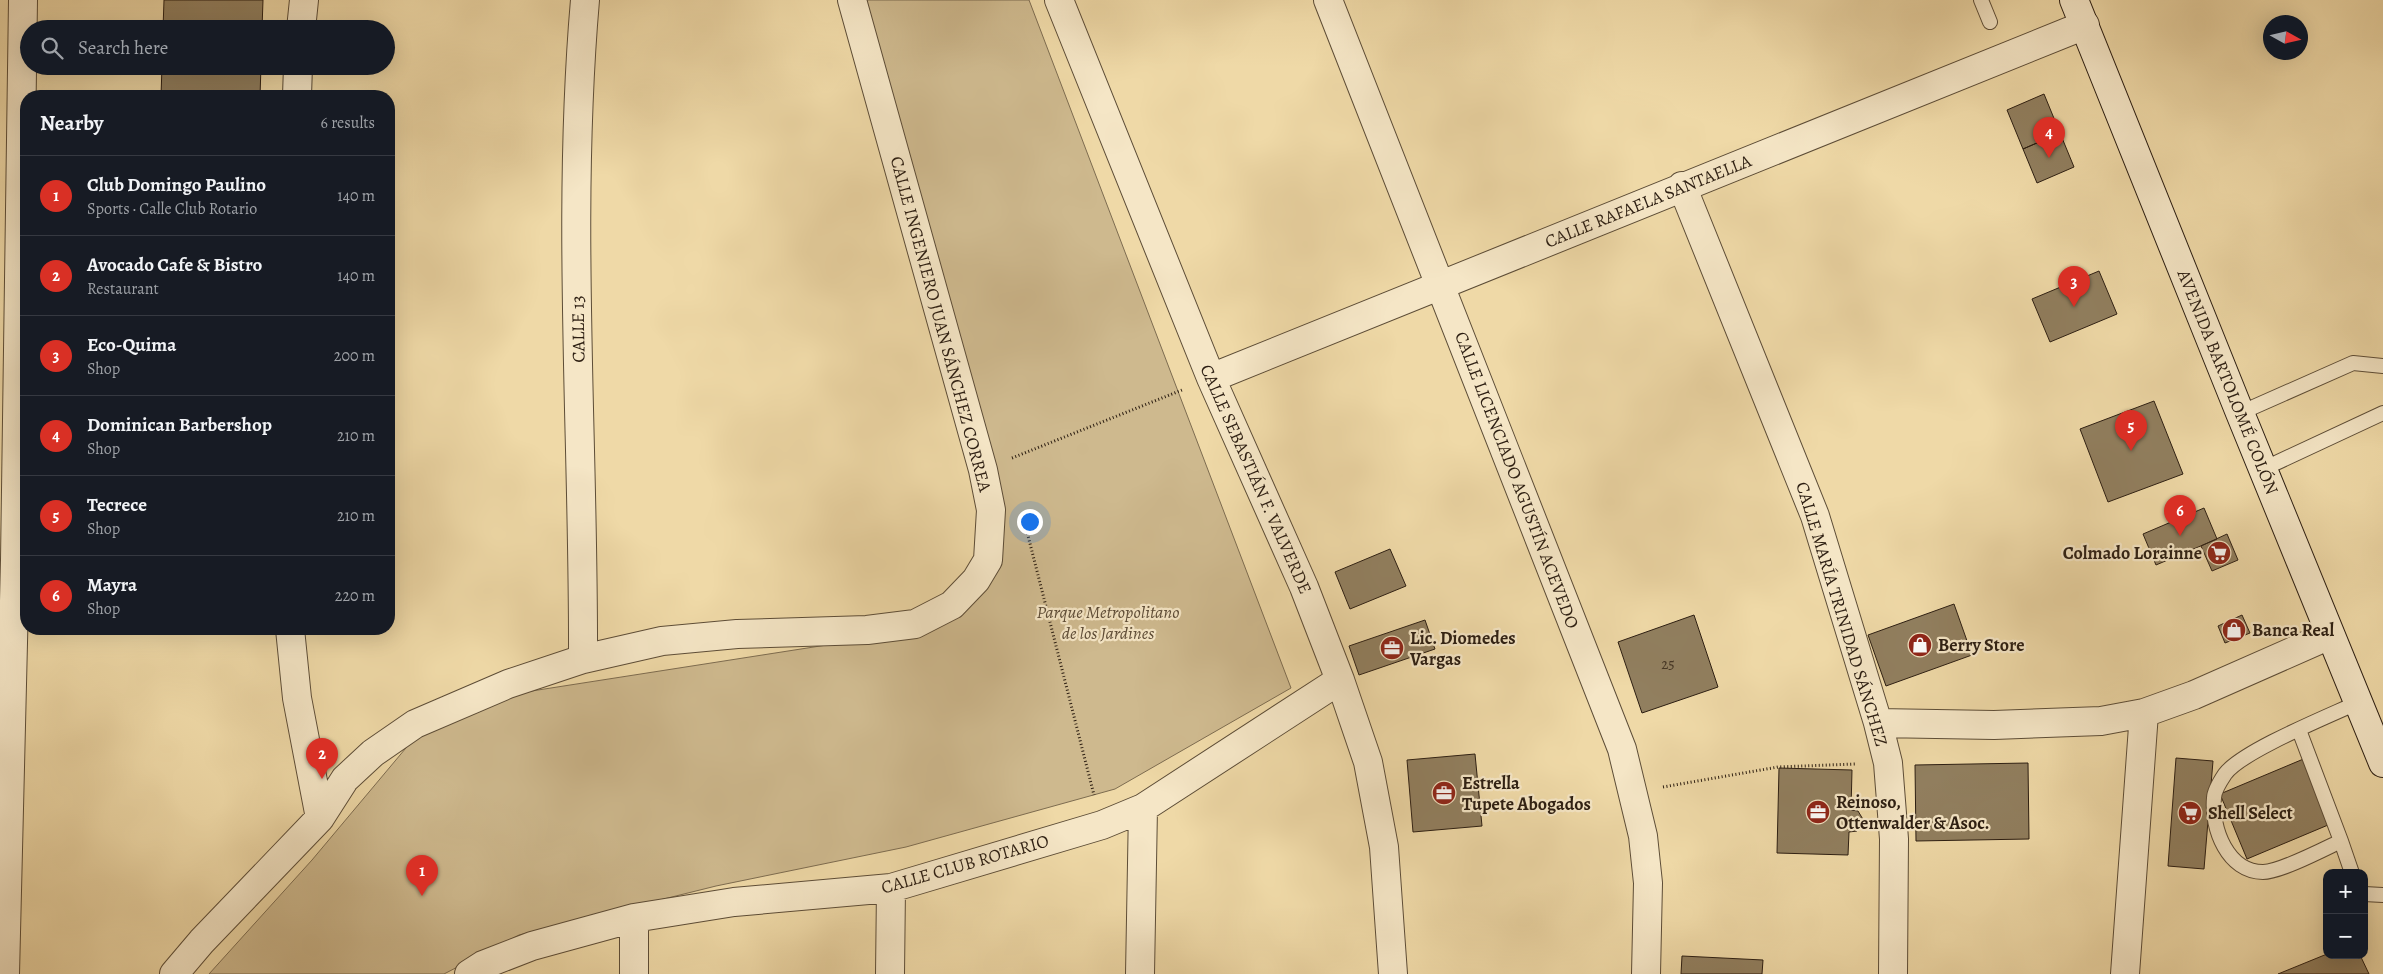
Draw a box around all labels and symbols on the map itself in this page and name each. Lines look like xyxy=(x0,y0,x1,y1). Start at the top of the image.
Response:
north arrow xyxy=(2263,15,2308,60)
pin: 4 xyxy=(2033,117,2065,158)
street label: CALLE RAFAELA SANTAELLA xyxy=(1541,148,1755,253)
street label: CALLE INGENIERO JUAN SÁNCHEZ CORREA xyxy=(885,154,998,495)
street label: AVENIDA BARTOLOMÉ COLÓN xyxy=(2171,265,2284,498)
pin: 3 xyxy=(2058,266,2090,307)
street label: CALLE 13 xyxy=(565,295,591,363)
street label: CALLE LICENCIADO AGUSTÍN ACEVEDO xyxy=(1449,328,1585,632)
street label: CALLE SEBASTIÁN F. VALVERDE xyxy=(1194,360,1318,598)
pin: 5 xyxy=(2115,410,2147,451)
street label: CALLE MARÍA TRINIDAD SÁNCHEZ xyxy=(1790,479,1894,749)
pin: 6 xyxy=(2164,495,2196,536)
your location xyxy=(1017,509,1043,535)
supermarket icon: Colmado Lorainne xyxy=(2206,540,2232,566)
place label: Colmado Lorainne xyxy=(2063,541,2202,565)
park label: Parque Metropolitano de los Jardines xyxy=(1037,600,1179,645)
shop icon: Banca Real xyxy=(2221,617,2247,643)
place label: Banca Real xyxy=(2252,618,2335,642)
place label: Lic. Diomedes Vargas xyxy=(1409,626,1516,671)
shop icon: Berry Store xyxy=(1907,632,1933,658)
place label: Berry Store xyxy=(1938,633,2025,657)
office icon: Lic. Diomedes Vargas xyxy=(1379,635,1405,661)
house number: 25 xyxy=(1661,654,1675,674)
pin: 2 xyxy=(306,738,338,779)
place label: Estrella Tupete Abogados xyxy=(1462,771,1591,816)
office icon: Estrella Tupete Abogados xyxy=(1431,780,1457,806)
place label: Reinoso, Ottenwalder & Asoc. xyxy=(1836,790,1990,835)
office icon: Reinoso, Ottenwalder & Asoc. xyxy=(1805,799,1831,825)
supermarket icon: Shell Select xyxy=(2177,800,2203,826)
place label: Shell Select xyxy=(2208,801,2293,825)
street label: CALLE CLUB ROTARIO xyxy=(878,829,1052,899)
pin: 1 xyxy=(406,855,438,896)

